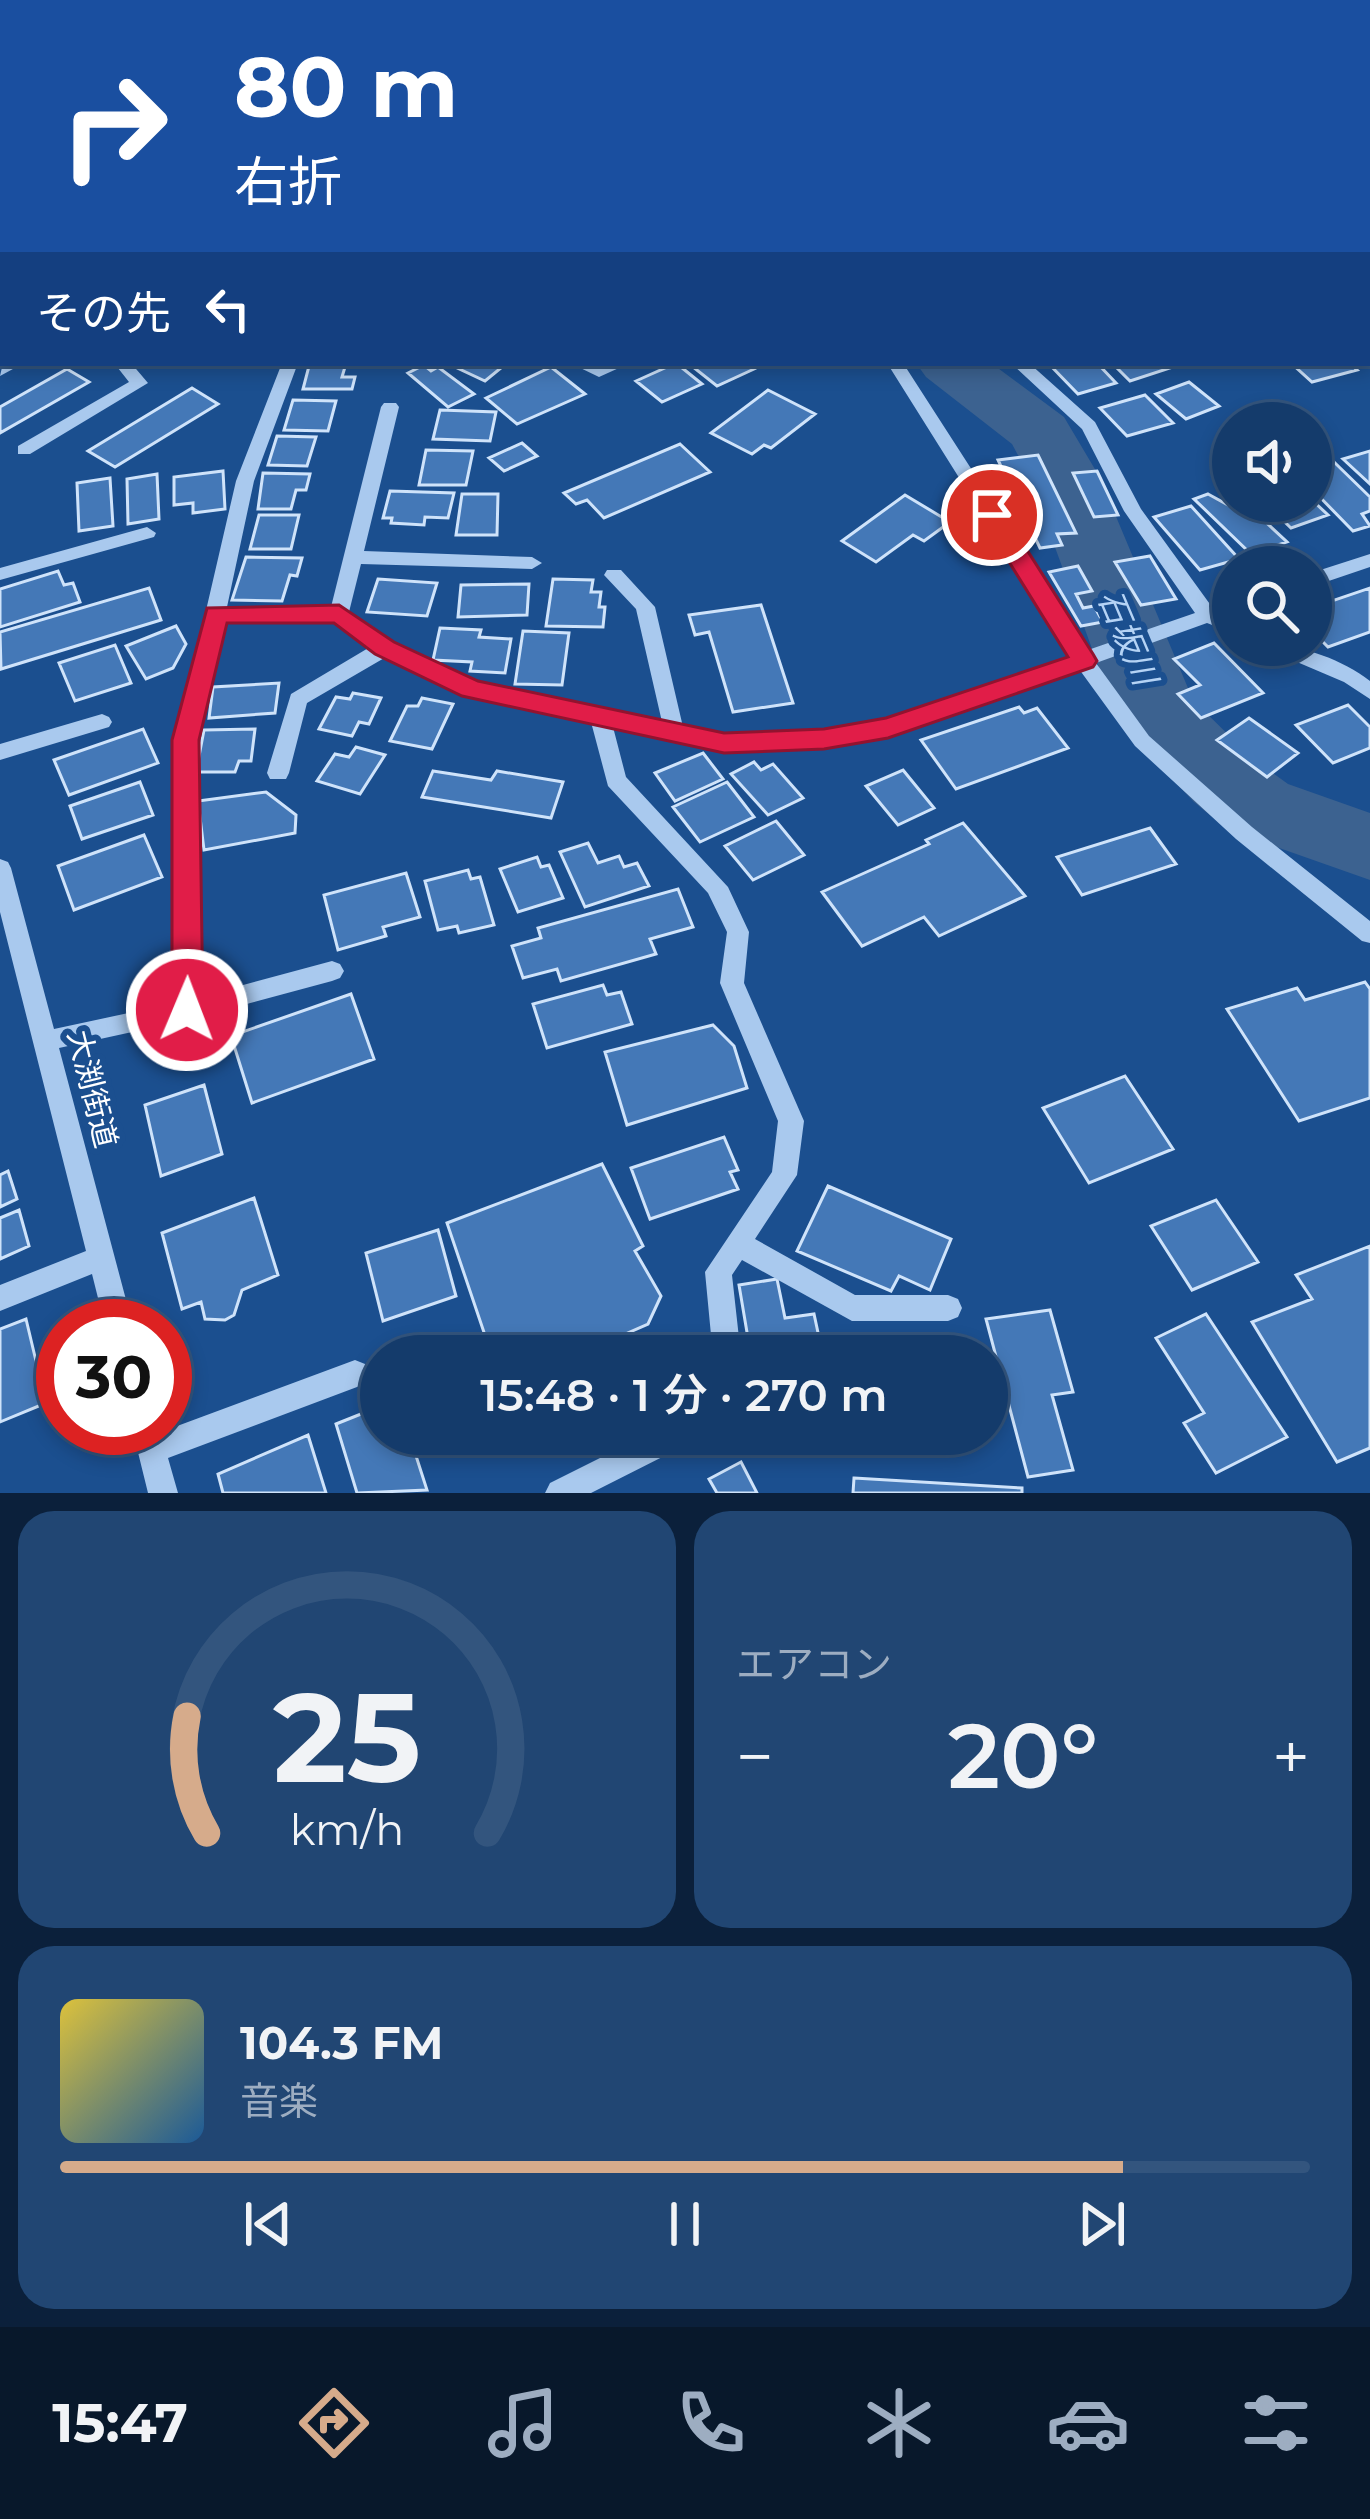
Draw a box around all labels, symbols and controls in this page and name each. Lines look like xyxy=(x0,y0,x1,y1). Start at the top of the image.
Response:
text: 80 m xyxy=(234,36,458,138)
icon: right xyxy=(36,48,192,204)
text: 右折 xyxy=(234,149,342,215)
icon: left xyxy=(195,276,261,342)
text: その先 xyxy=(36,285,171,340)
map controls xyxy=(1212,402,1332,666)
button: sound xyxy=(1212,402,1332,522)
pin xyxy=(941,464,1043,566)
icon: arrive xyxy=(959,482,1025,548)
button: search xyxy=(1212,546,1332,666)
water label: 石坂川 xyxy=(1090,584,1167,693)
position arrow xyxy=(124,947,250,1073)
street label: 大渕街道 xyxy=(60,1026,125,1152)
speed limit sign: 30 xyxy=(36,1299,192,1455)
text: 15:48 · 1 分 · 270 m xyxy=(480,1367,888,1422)
text: エアコン xyxy=(736,1640,892,1688)
text: 25 xyxy=(273,1661,421,1813)
text: 20° xyxy=(948,1701,1098,1811)
text: − xyxy=(736,1716,774,1797)
text: + xyxy=(1272,1716,1310,1797)
text: km/h xyxy=(290,1802,404,1855)
text: 104.3 FM xyxy=(240,2015,443,2070)
text: 音楽 xyxy=(240,2077,318,2125)
icon: previous xyxy=(235,2191,301,2257)
icon: pause xyxy=(652,2191,718,2257)
icon: next xyxy=(1069,2191,1135,2257)
icon: directions xyxy=(292,2381,376,2465)
icon: music xyxy=(481,2381,565,2465)
icon: phone xyxy=(669,2381,753,2465)
icon: climate xyxy=(857,2381,941,2465)
icon: car xyxy=(1046,2381,1130,2465)
icon: filters xyxy=(1234,2381,1318,2465)
text: 15:47 xyxy=(52,2390,188,2456)

